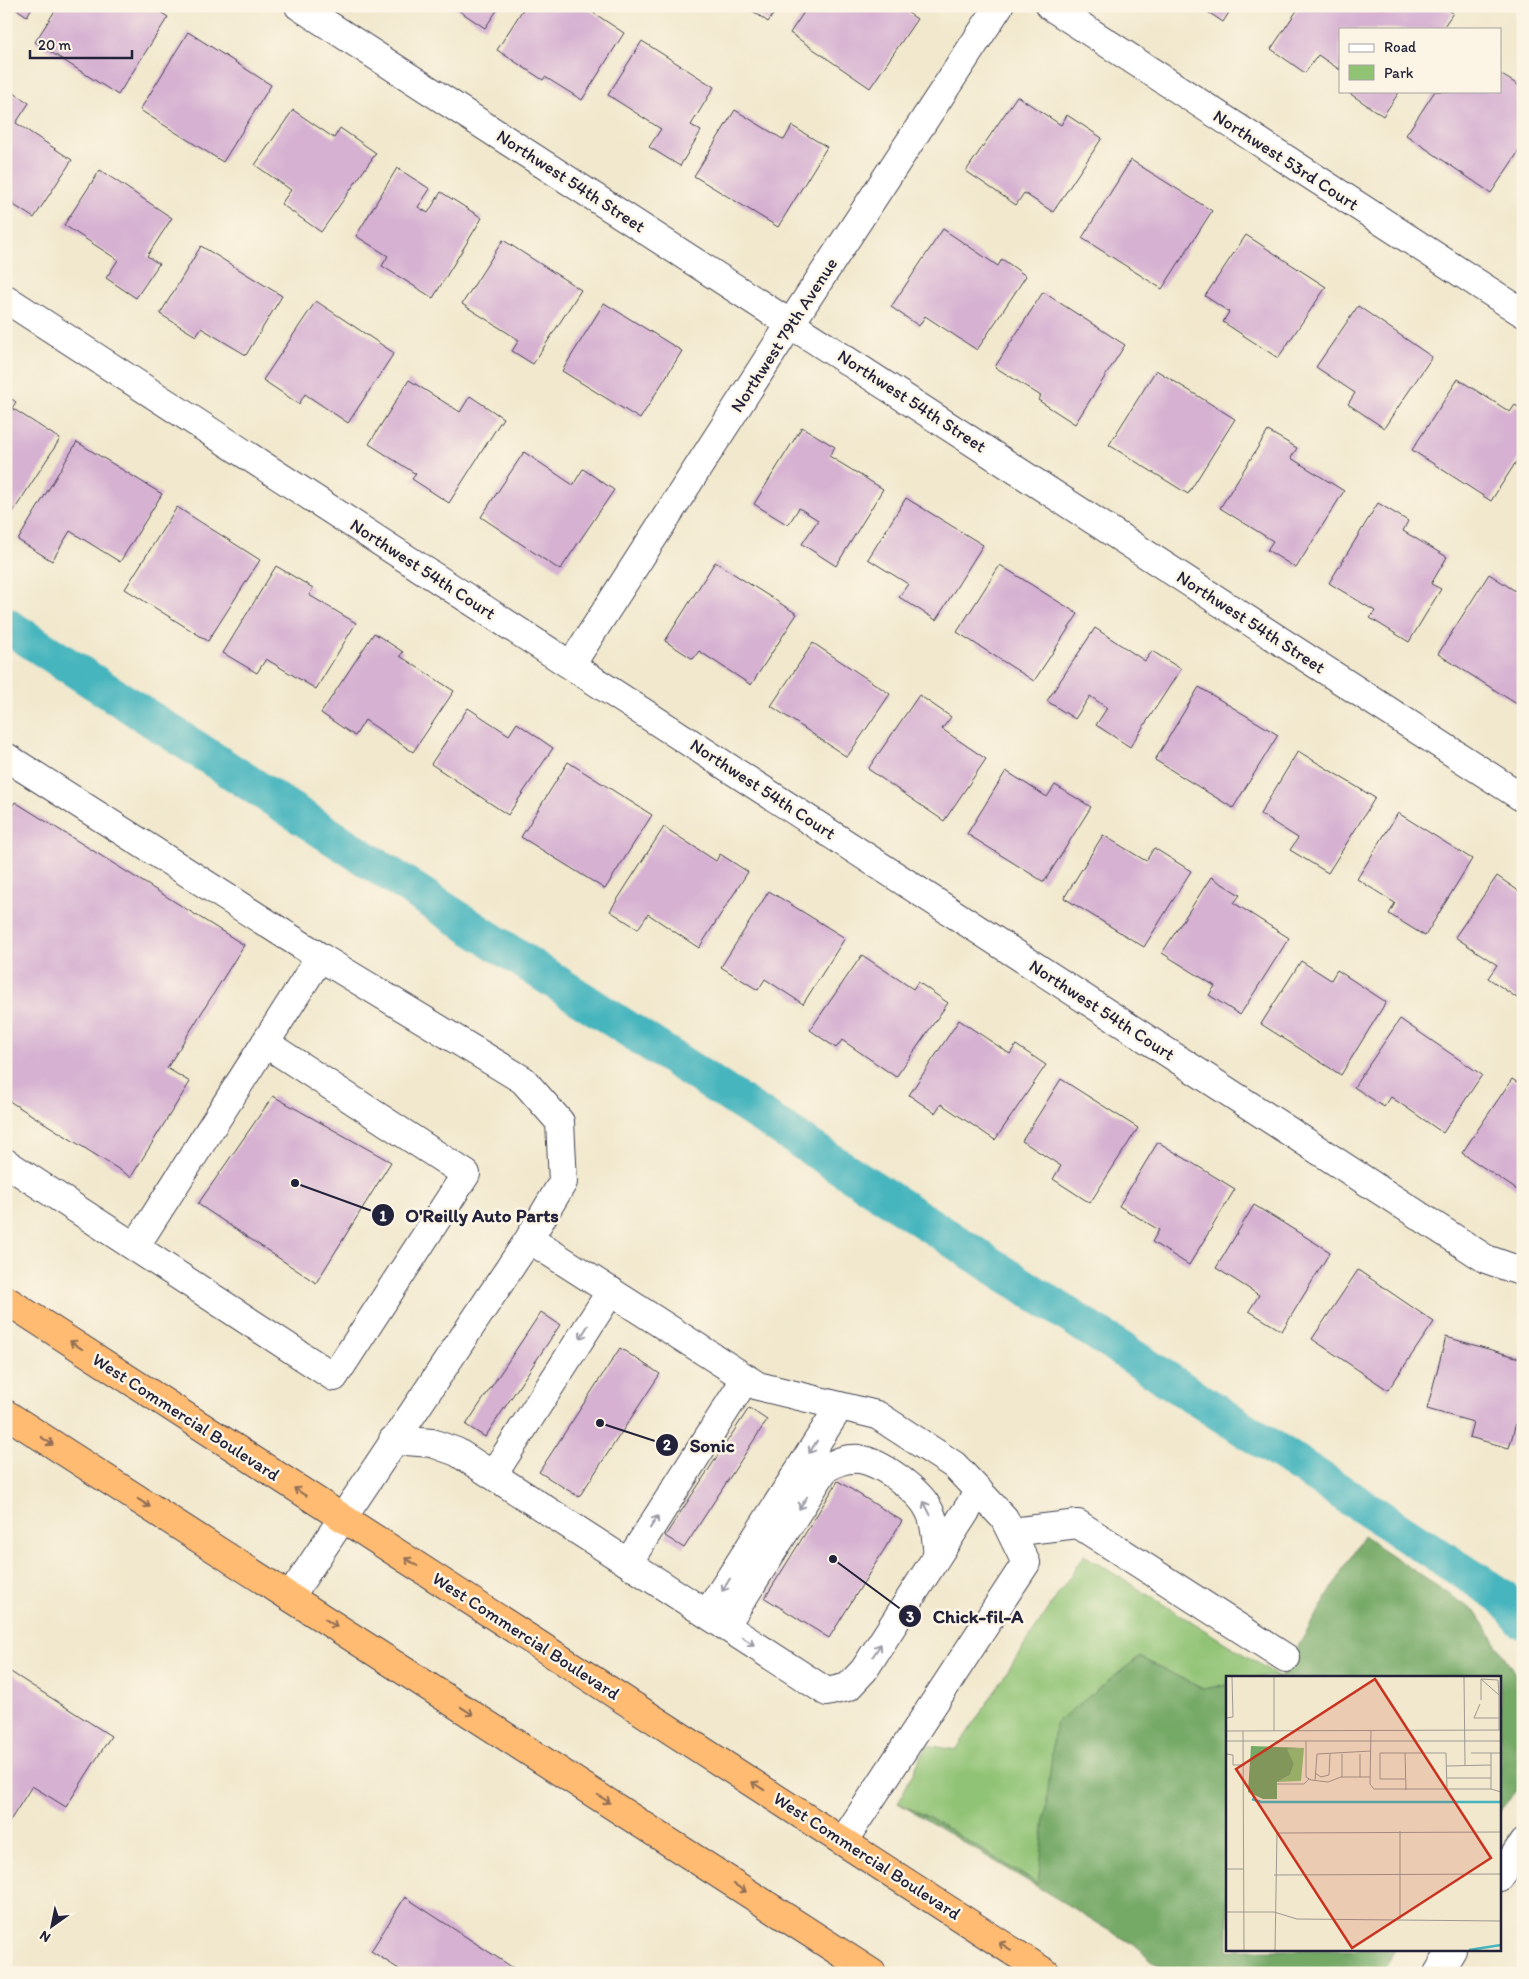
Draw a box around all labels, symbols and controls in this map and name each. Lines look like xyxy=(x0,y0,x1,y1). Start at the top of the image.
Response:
scale bar xyxy=(30,28,132,60)
legend xyxy=(1339,28,1502,92)
text: 20 m xyxy=(38,36,72,54)
text: Road xyxy=(1384,38,1417,56)
text: Park xyxy=(1384,64,1414,82)
street label: Northwest 53rd Court xyxy=(1209,105,1363,215)
street label: Northwest 54th Street xyxy=(493,125,650,237)
street label: Northwest 79th Avenue xyxy=(726,254,842,416)
street label: Northwest 54th Street xyxy=(834,345,991,457)
street label: Northwest 54th Court xyxy=(346,514,500,624)
street label: Northwest 54th Street xyxy=(1173,566,1330,678)
street label: Northwest 54th Court xyxy=(686,734,840,844)
street label: Northwest 54th Court xyxy=(1025,955,1179,1065)
callout: O'Reilly Auto Parts xyxy=(371,1198,569,1232)
text: O'Reilly Auto Parts xyxy=(405,1204,559,1227)
text: 1 xyxy=(380,1207,387,1225)
one-way arrow xyxy=(579,1324,589,1338)
one-way arrow xyxy=(70,1340,84,1350)
street label: West Commercial Boulevard xyxy=(88,1348,284,1486)
callout: Sonic xyxy=(654,1428,744,1462)
text: Sonic xyxy=(690,1434,735,1457)
one-way arrow xyxy=(40,1436,54,1446)
text: 2 xyxy=(663,1436,671,1454)
one-way arrow xyxy=(808,1440,818,1454)
one-way arrow xyxy=(294,1486,308,1496)
one-way arrow xyxy=(798,1495,808,1509)
one-way arrow xyxy=(137,1499,151,1509)
one-way arrow xyxy=(922,1501,931,1516)
one-way arrow xyxy=(650,1515,660,1529)
one-way arrow xyxy=(404,1557,418,1567)
street label: West Commercial Boulevard xyxy=(428,1567,624,1705)
one-way arrow xyxy=(721,1577,731,1591)
callout: Chick-fil-A xyxy=(898,1599,1033,1633)
text: Chick-fil-A xyxy=(933,1605,1024,1628)
text: 3 xyxy=(906,1608,914,1626)
one-way arrow xyxy=(323,1618,337,1628)
one-way arrow xyxy=(741,1636,755,1646)
one-way arrow xyxy=(872,1643,882,1657)
inset map xyxy=(1226,1676,1502,1952)
one-way arrow xyxy=(460,1706,474,1717)
one-way arrow xyxy=(752,1780,766,1790)
street label: West Commercial Boulevard xyxy=(769,1787,965,1925)
one-way arrow xyxy=(596,1795,610,1805)
one-way arrow xyxy=(733,1882,747,1893)
north arrow xyxy=(28,1902,78,1952)
text: N xyxy=(37,1927,54,1946)
one-way arrow xyxy=(999,1941,1013,1951)

